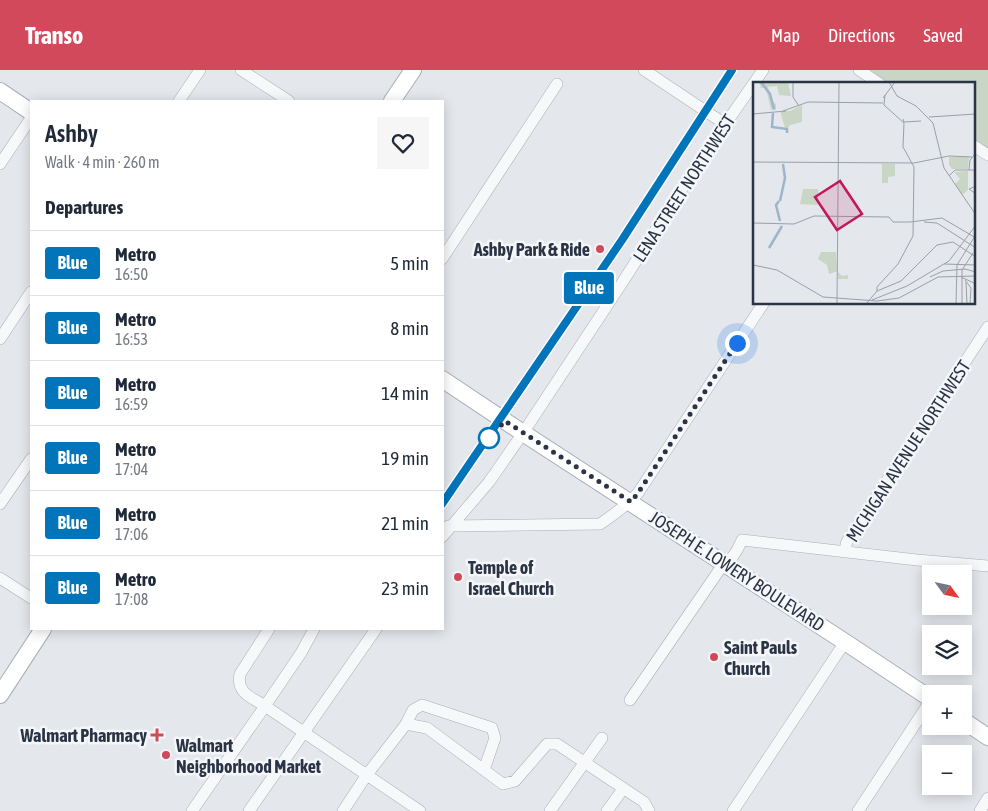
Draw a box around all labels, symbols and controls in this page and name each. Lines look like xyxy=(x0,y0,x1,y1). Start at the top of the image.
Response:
text: Transo xyxy=(25,22,83,49)
text: Map xyxy=(771,25,800,46)
text: Directions xyxy=(828,25,895,46)
text: Saved xyxy=(923,25,963,46)
inset map xyxy=(753,82,976,305)
street label: LENA STREET NORTHWEST xyxy=(629,110,740,266)
button: heart xyxy=(377,117,429,169)
text: Ashby xyxy=(45,120,98,147)
text: Walk · 4 min · 260 m xyxy=(45,153,159,171)
text: Departures xyxy=(45,196,123,218)
place label: Ashby Park & Ride xyxy=(473,239,590,260)
text: Metro xyxy=(115,243,156,265)
marker: Ashby Park & Ride xyxy=(594,243,606,255)
text: Blue xyxy=(57,252,88,273)
text: 5 min xyxy=(390,252,429,274)
text: 16:50 xyxy=(115,265,148,283)
line badge: Blue xyxy=(554,272,624,304)
text: Blue xyxy=(574,277,604,298)
text: Metro xyxy=(115,308,156,330)
text: Blue xyxy=(57,317,88,338)
text: 8 min xyxy=(390,317,429,339)
text: 16:53 xyxy=(115,330,148,348)
your location xyxy=(725,331,750,356)
street label: MICHIGAN AVENUE NORTHWEST xyxy=(841,356,975,546)
text: Metro xyxy=(115,373,156,395)
text: Blue xyxy=(57,382,88,403)
text: 14 min xyxy=(381,382,429,404)
text: 16:59 xyxy=(115,395,148,413)
unlabelled marker xyxy=(478,427,500,449)
text: Metro xyxy=(115,438,156,460)
text: Blue xyxy=(57,447,88,468)
text: 19 min xyxy=(381,447,429,469)
text: 17:04 xyxy=(115,460,148,478)
text: Metro xyxy=(115,503,156,525)
street label: JOSEPH E. LOWERY BOULEVARD xyxy=(646,507,828,635)
text: Blue xyxy=(57,512,88,533)
text: 21 min xyxy=(381,512,429,534)
text: 17:06 xyxy=(115,525,148,543)
place label: Temple of Israel Church xyxy=(468,557,554,599)
north arrow xyxy=(922,565,972,615)
map controls xyxy=(922,565,972,795)
text: Metro xyxy=(115,568,156,590)
marker: Temple of Israel Church xyxy=(452,571,464,583)
text: Blue xyxy=(57,577,88,598)
text: 23 min xyxy=(381,577,429,599)
text: 17:08 xyxy=(115,590,148,608)
button: layers xyxy=(922,625,972,675)
place label: Saint Pauls Church xyxy=(724,637,798,679)
marker: Saint Pauls Church xyxy=(708,651,720,663)
button: + xyxy=(922,685,972,735)
place label: Walmart Pharmacy xyxy=(20,725,148,746)
marker: Walmart Pharmacy xyxy=(151,729,163,741)
place label: Walmart Neighborhood Market xyxy=(175,735,322,777)
button: − xyxy=(922,745,972,795)
marker: Walmart Neighborhood Market xyxy=(160,749,172,761)

